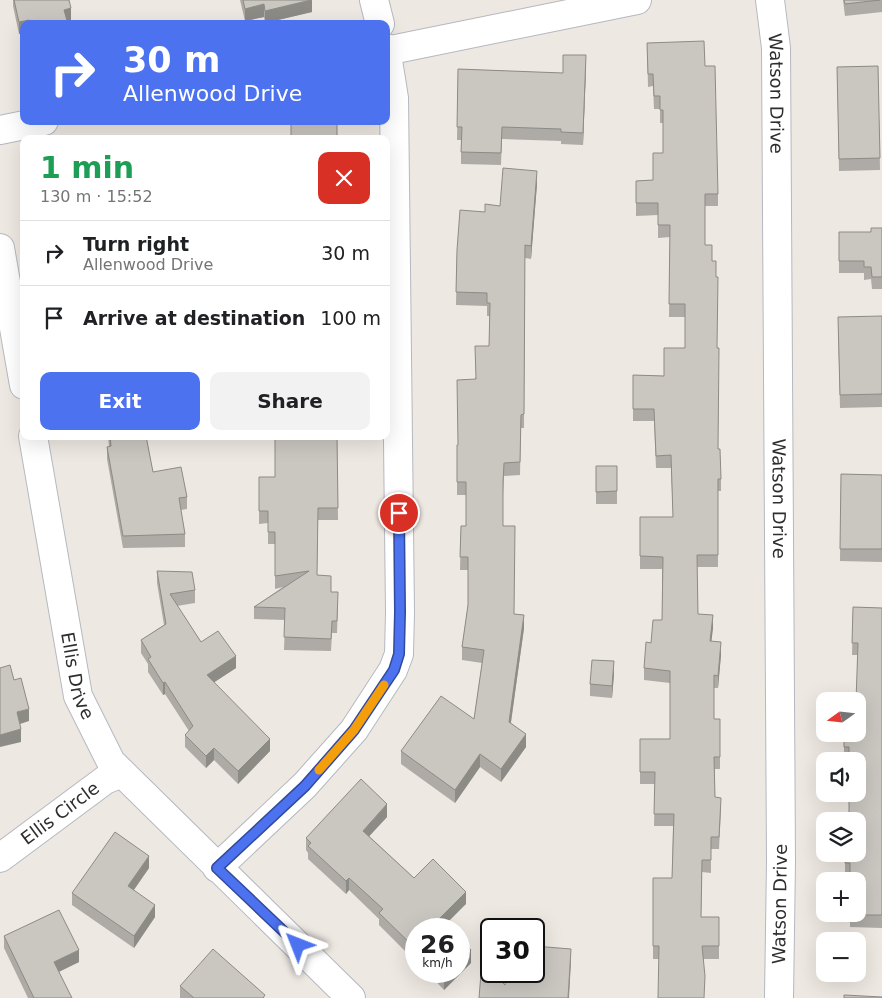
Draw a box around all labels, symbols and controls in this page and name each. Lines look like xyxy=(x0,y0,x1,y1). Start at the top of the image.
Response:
street label: Watson Drive xyxy=(764,32,788,154)
icon: right xyxy=(40,40,105,105)
text: 30 m xyxy=(123,40,220,80)
text: Allenwood Drive xyxy=(123,81,302,106)
text: 1 min xyxy=(40,150,134,185)
button: close xyxy=(318,152,370,204)
text: 130 m · 15:52 xyxy=(40,187,153,206)
text: Turn right xyxy=(83,233,189,255)
icon: right xyxy=(40,239,68,267)
text: 30 m xyxy=(321,242,370,264)
text: Allenwood Drive xyxy=(83,255,213,274)
icon: arrive xyxy=(40,304,68,332)
text: Arrive at destination xyxy=(83,307,305,329)
text: 100 m xyxy=(320,307,381,329)
button: Exit xyxy=(40,372,200,430)
button: Share xyxy=(210,372,370,430)
street label: Watson Drive xyxy=(768,438,790,559)
pin xyxy=(378,492,420,534)
icon: arrive xyxy=(385,499,413,527)
street label: Ellis Drive xyxy=(57,630,99,723)
north arrow xyxy=(816,692,866,742)
map controls xyxy=(816,692,866,982)
button: sound xyxy=(816,752,866,802)
street label: Ellis Circle xyxy=(17,777,103,849)
button: layers xyxy=(816,812,866,862)
street label: Watson Drive xyxy=(768,844,791,964)
button: + xyxy=(816,872,866,922)
position arrow xyxy=(271,918,323,970)
speed limit sign: 30 xyxy=(480,918,545,983)
text: 26 xyxy=(420,930,455,959)
button: − xyxy=(816,932,866,982)
text: km/h xyxy=(422,956,453,970)

